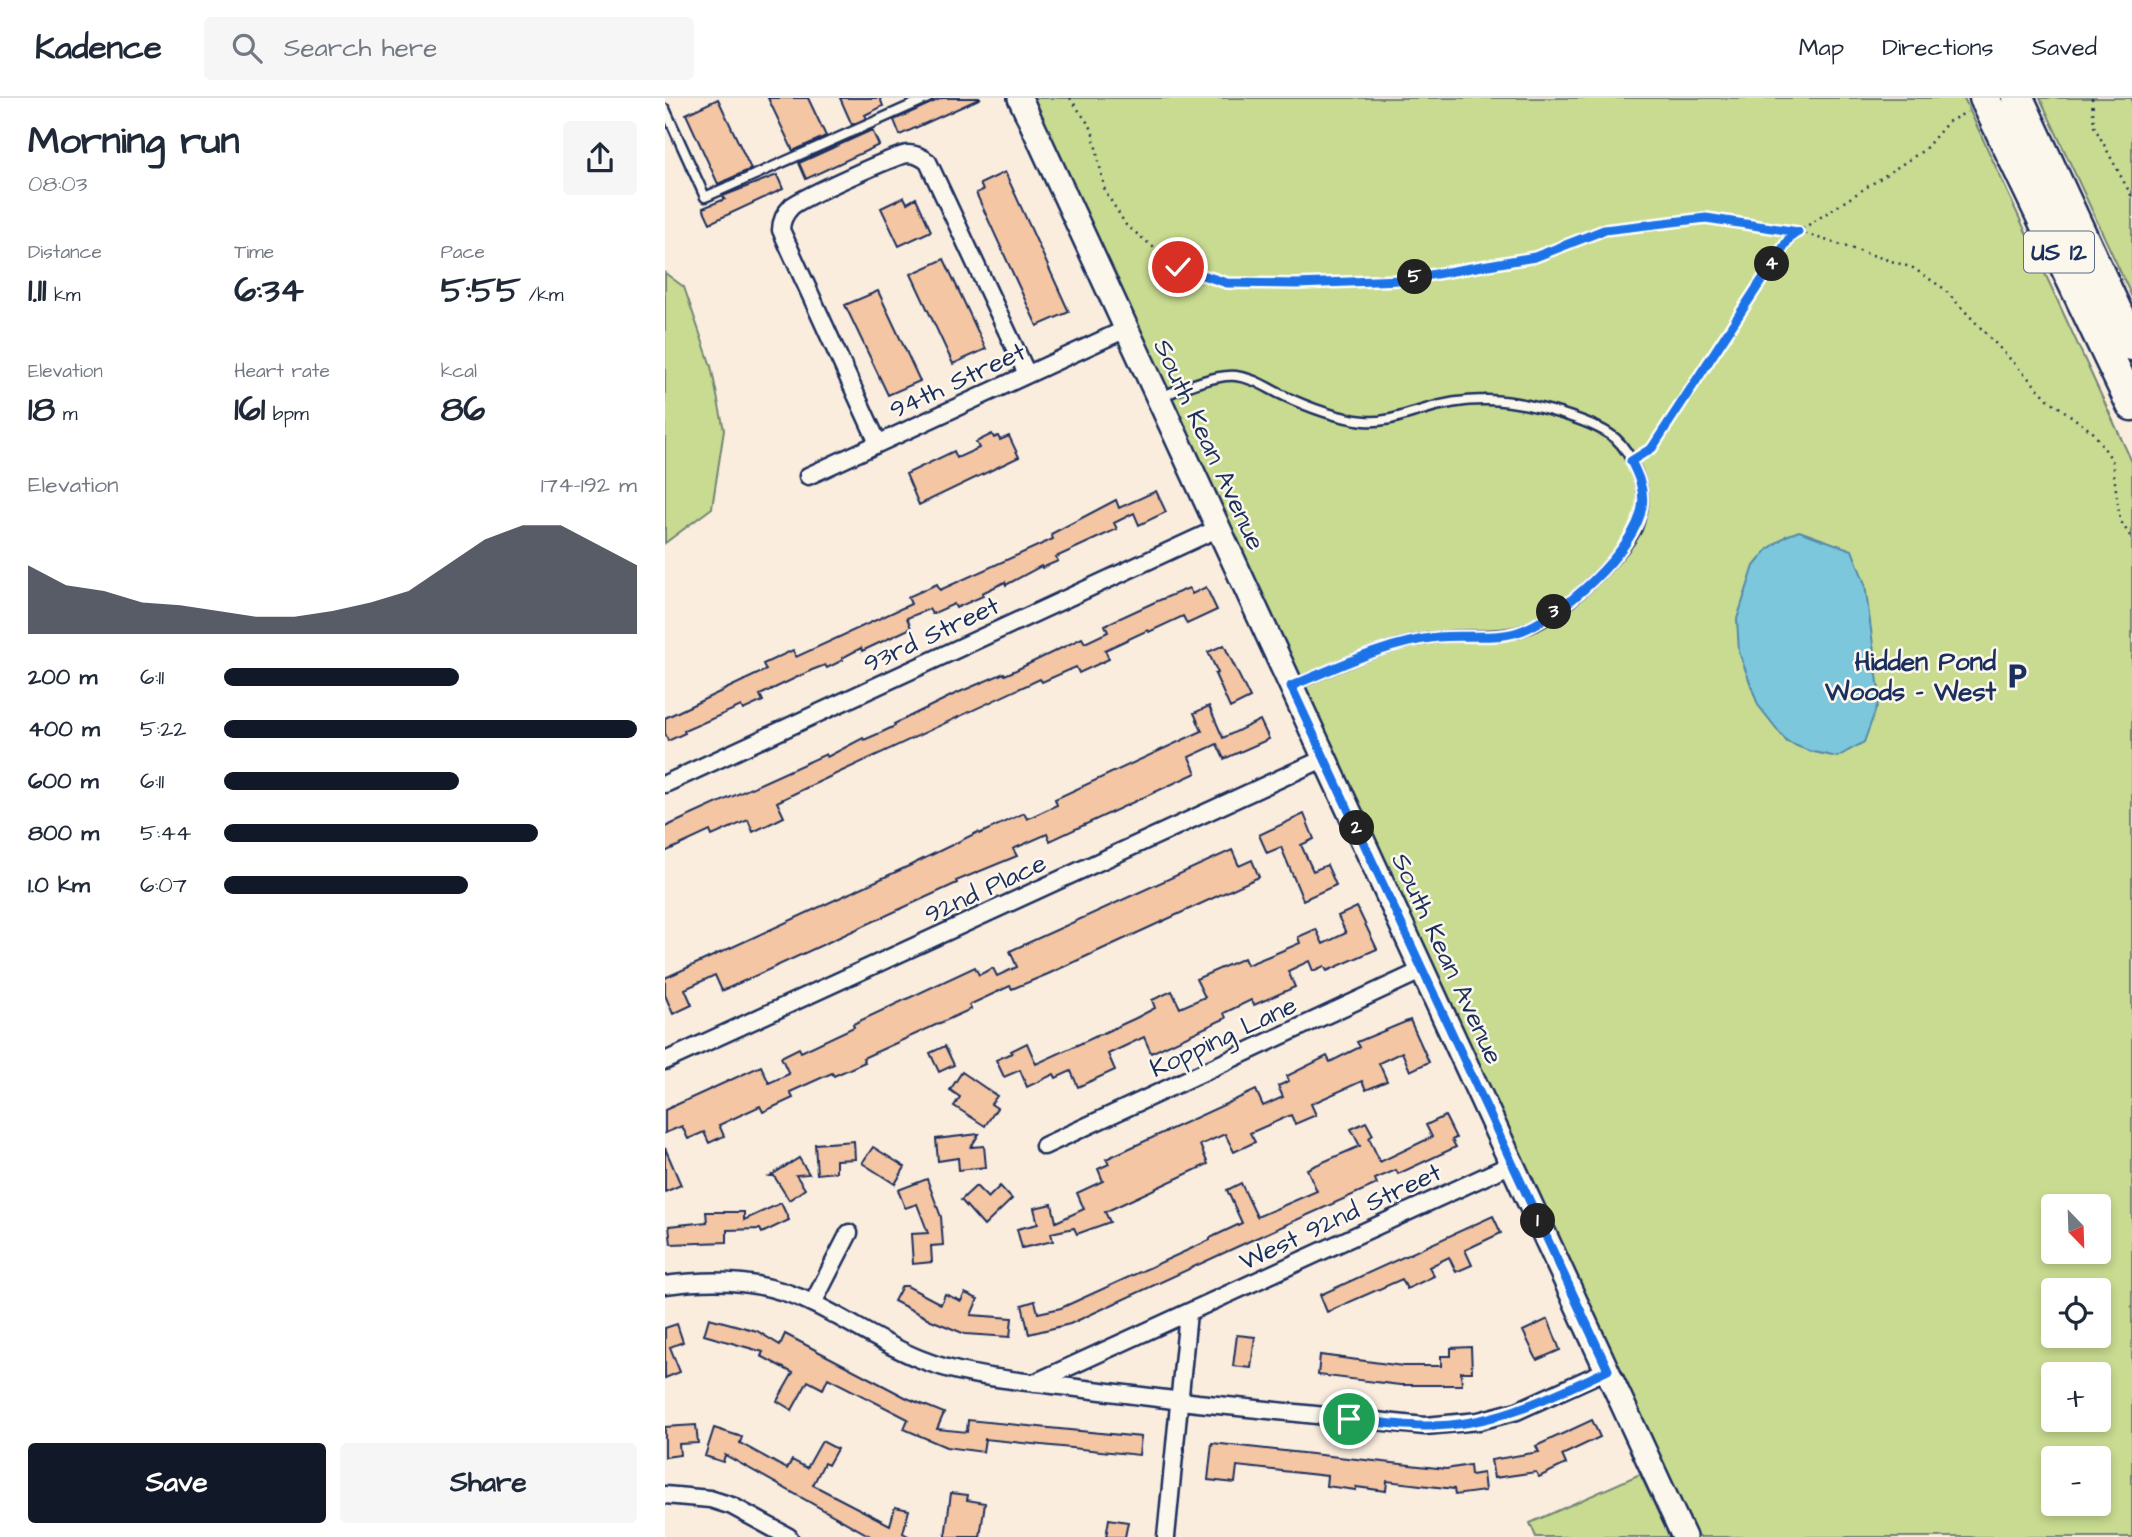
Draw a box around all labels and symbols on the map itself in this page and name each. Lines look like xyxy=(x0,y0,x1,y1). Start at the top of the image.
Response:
road number: US 12 xyxy=(2024,232,2094,272)
pin xyxy=(1148,237,1208,297)
pin: 4 xyxy=(1755,246,1789,282)
pin: 5 xyxy=(1397,260,1433,294)
street label: 94th Street xyxy=(883,333,1032,428)
street label: South Kean Avenue xyxy=(1144,333,1274,556)
street label: 93rd Street xyxy=(858,587,1006,682)
pin: 3 xyxy=(1537,594,1571,630)
place label: Hidden Pond Woods - West xyxy=(1824,644,1997,710)
parking icon: Hidden Pond Woods - West xyxy=(2002,661,2032,691)
pin: 2 xyxy=(1339,810,1375,846)
street label: 92nd Place xyxy=(919,845,1052,933)
street label: South Kean Avenue xyxy=(1382,847,1512,1070)
street label: Kopping Lane xyxy=(1144,987,1304,1088)
street label: West 92nd Street xyxy=(1234,1154,1448,1280)
north arrow xyxy=(2041,1194,2111,1264)
pin: 1 xyxy=(1521,1204,1555,1238)
pin xyxy=(1319,1389,1379,1449)

